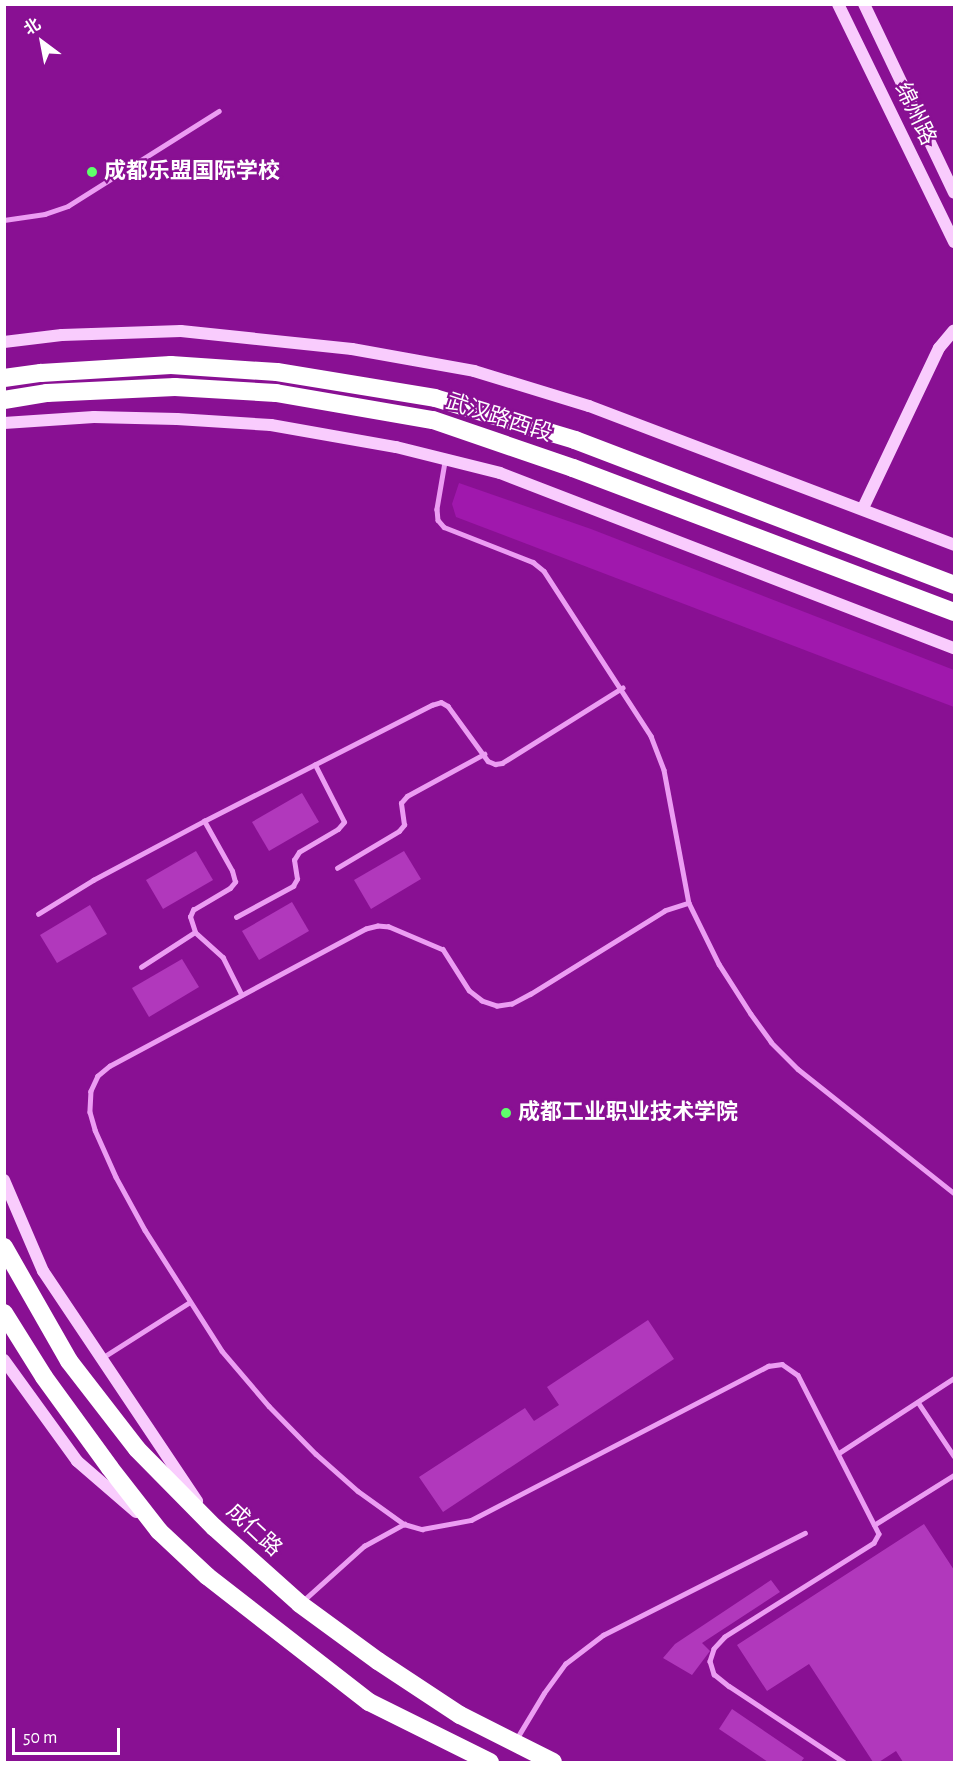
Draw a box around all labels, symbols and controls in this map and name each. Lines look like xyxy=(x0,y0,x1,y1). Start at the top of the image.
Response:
north arrow xyxy=(12,12,72,72)
text: 北 xyxy=(21,16,43,38)
street label: 绵州路 xyxy=(889,79,941,149)
place label: 成都乐盟国际学校 xyxy=(104,159,280,185)
marker: 成都乐盟国际学校 xyxy=(85,165,99,179)
street label: 武汉路西段 xyxy=(443,388,555,448)
place label: 成都工业职业技术学院 xyxy=(518,1100,738,1126)
marker: 成都工业职业技术学院 xyxy=(499,1106,513,1120)
street label: 成仁路 xyxy=(221,1498,287,1562)
scale bar xyxy=(15,1716,123,1754)
text: 50 m xyxy=(23,1729,57,1747)

